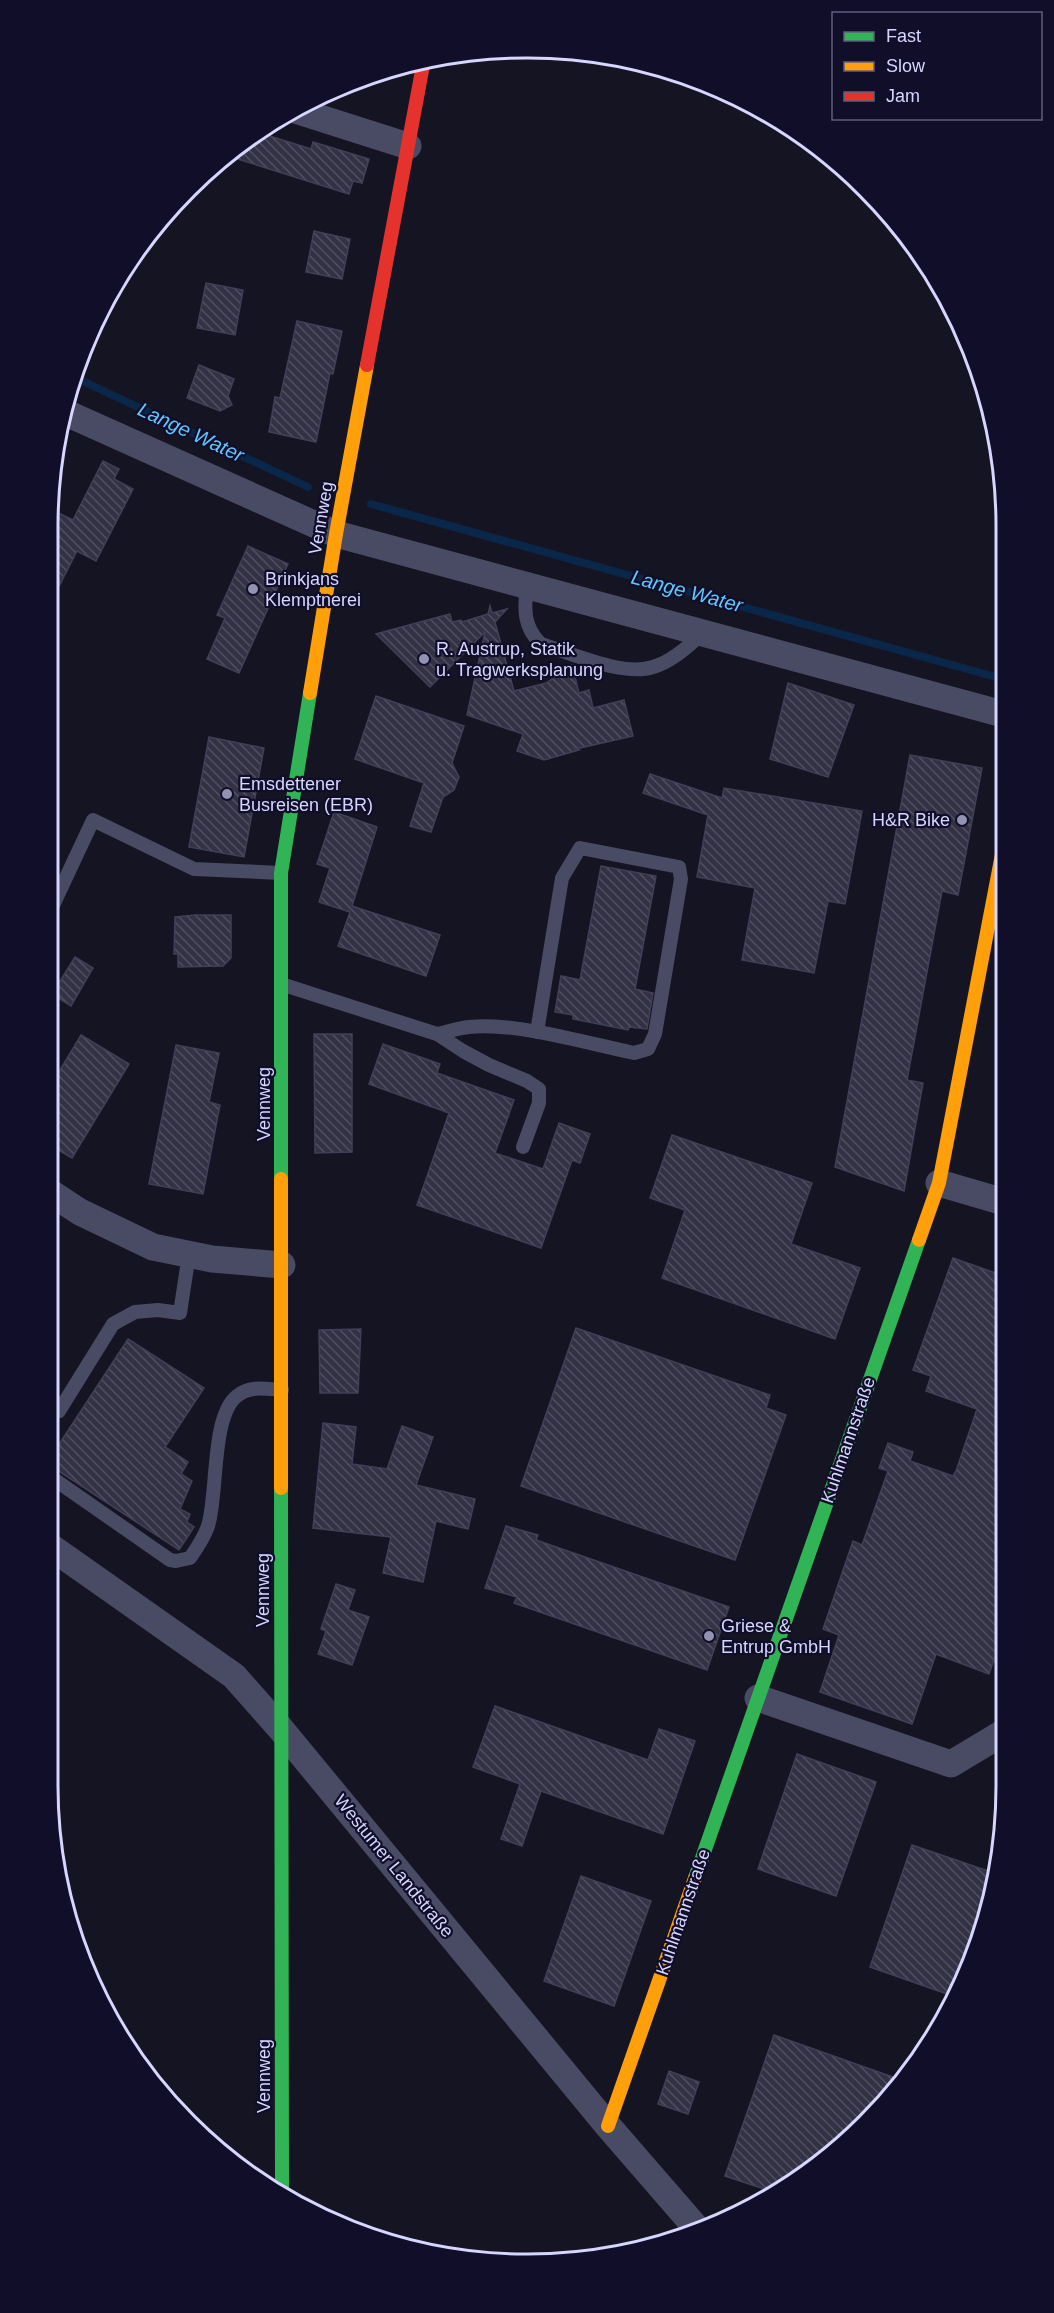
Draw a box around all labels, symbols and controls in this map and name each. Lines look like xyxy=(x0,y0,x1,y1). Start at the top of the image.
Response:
legend xyxy=(832,12,1042,120)
text: Fast xyxy=(886,26,921,46)
text: Slow xyxy=(886,56,926,76)
text: Jam xyxy=(886,86,920,106)
water label: Lange Water xyxy=(135,398,249,467)
street label: Vennweg xyxy=(305,480,337,556)
water label: Lange Water xyxy=(629,566,746,617)
place label: Brinkjans Klemptnerei xyxy=(265,569,361,610)
marker: Brinkjans Klemptnerei xyxy=(246,582,260,596)
place label: R. Austrup, Statik u. Tragwerksplanung xyxy=(436,639,603,680)
marker: R. Austrup, Statik u. Tragwerksplanung xyxy=(417,652,431,666)
place label: Emsdettener Busreisen (EBR) xyxy=(239,774,373,815)
marker: Emsdettener Busreisen (EBR) xyxy=(220,787,234,801)
place label: H&R Bike xyxy=(872,810,950,830)
marker: H&R Bike xyxy=(955,813,969,827)
street label: Vennweg xyxy=(254,1067,274,1141)
street label: Kuhlmannstraße xyxy=(817,1374,879,1506)
street label: Vennweg xyxy=(253,1553,273,1627)
place label: Griese & Entrup GmbH xyxy=(721,1616,831,1657)
marker: Griese & Entrup GmbH xyxy=(702,1629,716,1643)
street label: Westumer Landstraße xyxy=(330,1791,458,1941)
street label: Kuhlmannstraße xyxy=(652,1846,714,1978)
street label: Vennweg xyxy=(254,2039,274,2113)

